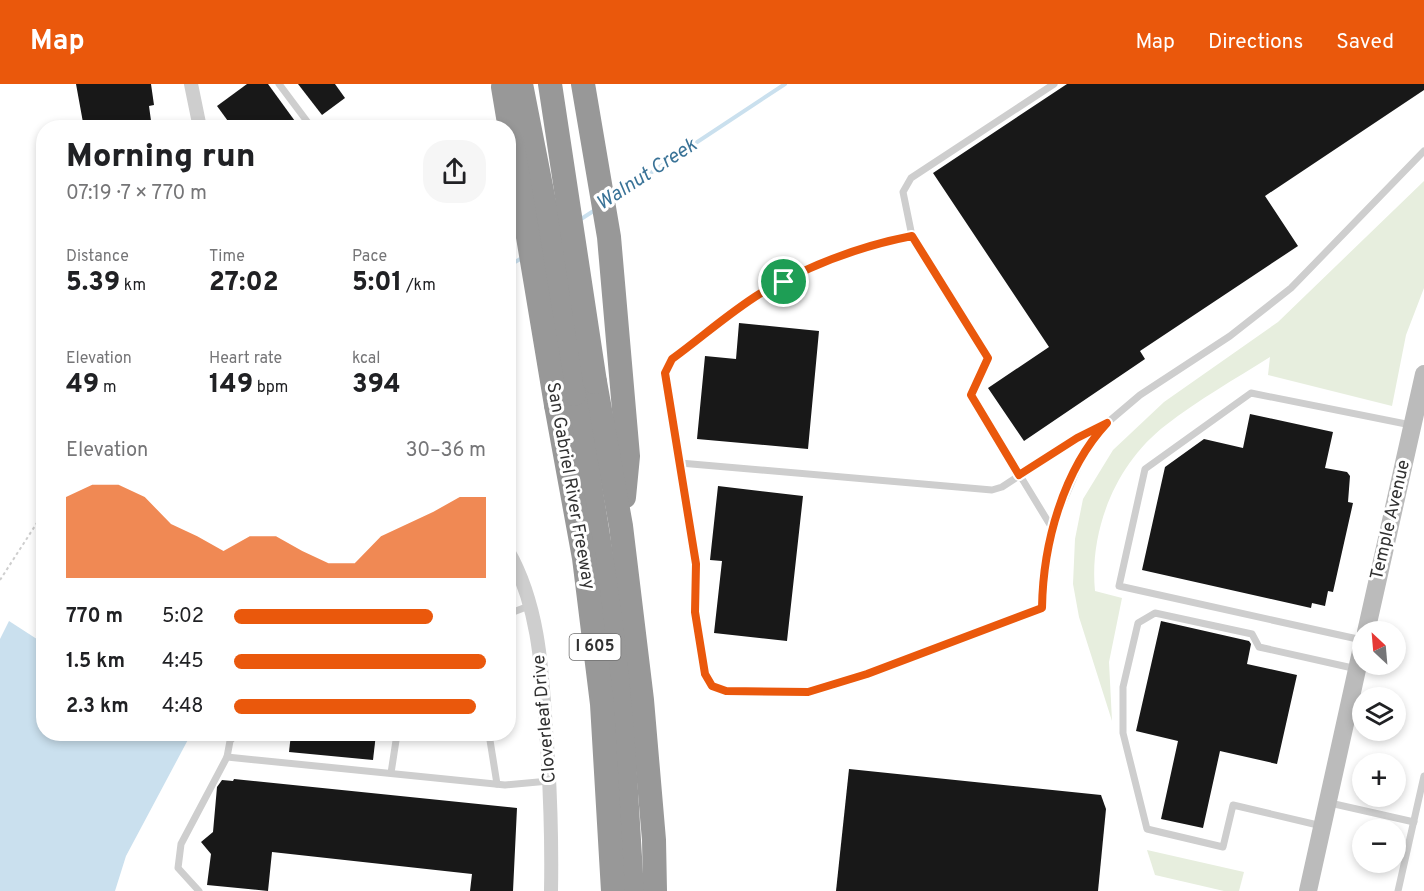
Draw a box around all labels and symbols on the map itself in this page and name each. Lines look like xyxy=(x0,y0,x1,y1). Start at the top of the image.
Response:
water label: Walnut Creek xyxy=(592,132,703,217)
pin xyxy=(758,256,809,307)
street label: San Gabriel River Freeway xyxy=(540,381,600,591)
street label: Temple Avenue xyxy=(1366,458,1416,582)
north arrow xyxy=(1352,621,1406,675)
road number: I 605 xyxy=(570,634,620,660)
street label: Cloverleaf Drive xyxy=(528,654,562,784)

